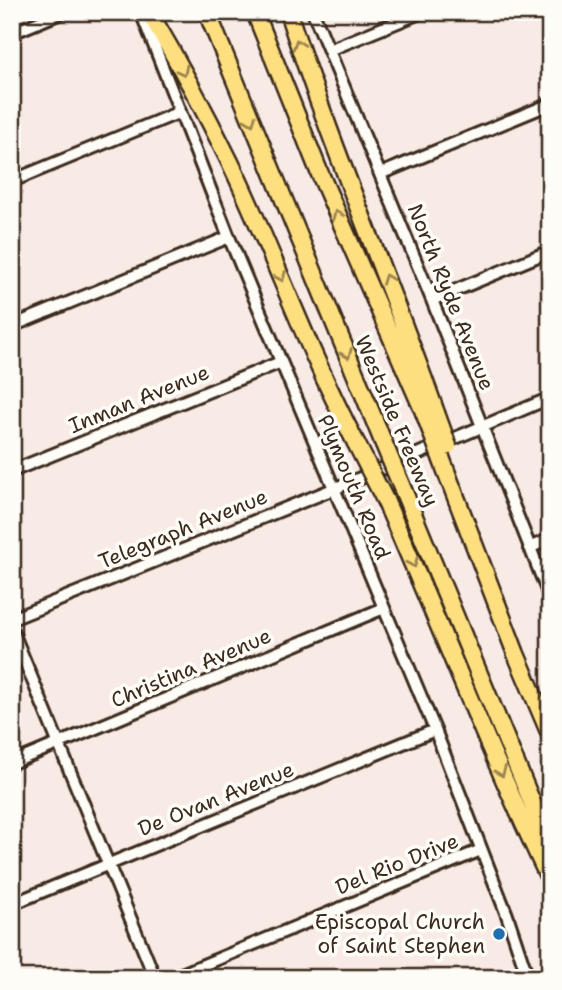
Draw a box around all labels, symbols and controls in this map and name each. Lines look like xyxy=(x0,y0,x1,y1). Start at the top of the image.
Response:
one-way arrow xyxy=(292,38,307,50)
one-way arrow xyxy=(175,64,188,77)
one-way arrow xyxy=(243,113,257,126)
street label: North Ryde Avenue xyxy=(401,200,501,394)
one-way arrow xyxy=(331,210,345,222)
one-way arrow xyxy=(272,270,286,282)
one-way arrow xyxy=(382,274,396,286)
street label: Westside Freeway xyxy=(348,331,446,511)
one-way arrow xyxy=(338,347,352,359)
street label: Inman Avenue xyxy=(65,358,213,440)
street label: Plymouth Road xyxy=(311,410,397,564)
street label: Telegraph Avenue xyxy=(94,482,272,576)
one-way arrow xyxy=(405,556,419,568)
street label: Christina Avenue xyxy=(107,622,275,714)
street label: De Ovan Avenue xyxy=(134,755,298,843)
one-way arrow xyxy=(492,766,506,778)
street label: Del Rio Drive xyxy=(331,827,463,901)
place label: Episcopal Church of Saint Stephen xyxy=(315,908,485,960)
marker: Episcopal Church of Saint Stephen xyxy=(491,926,507,942)

